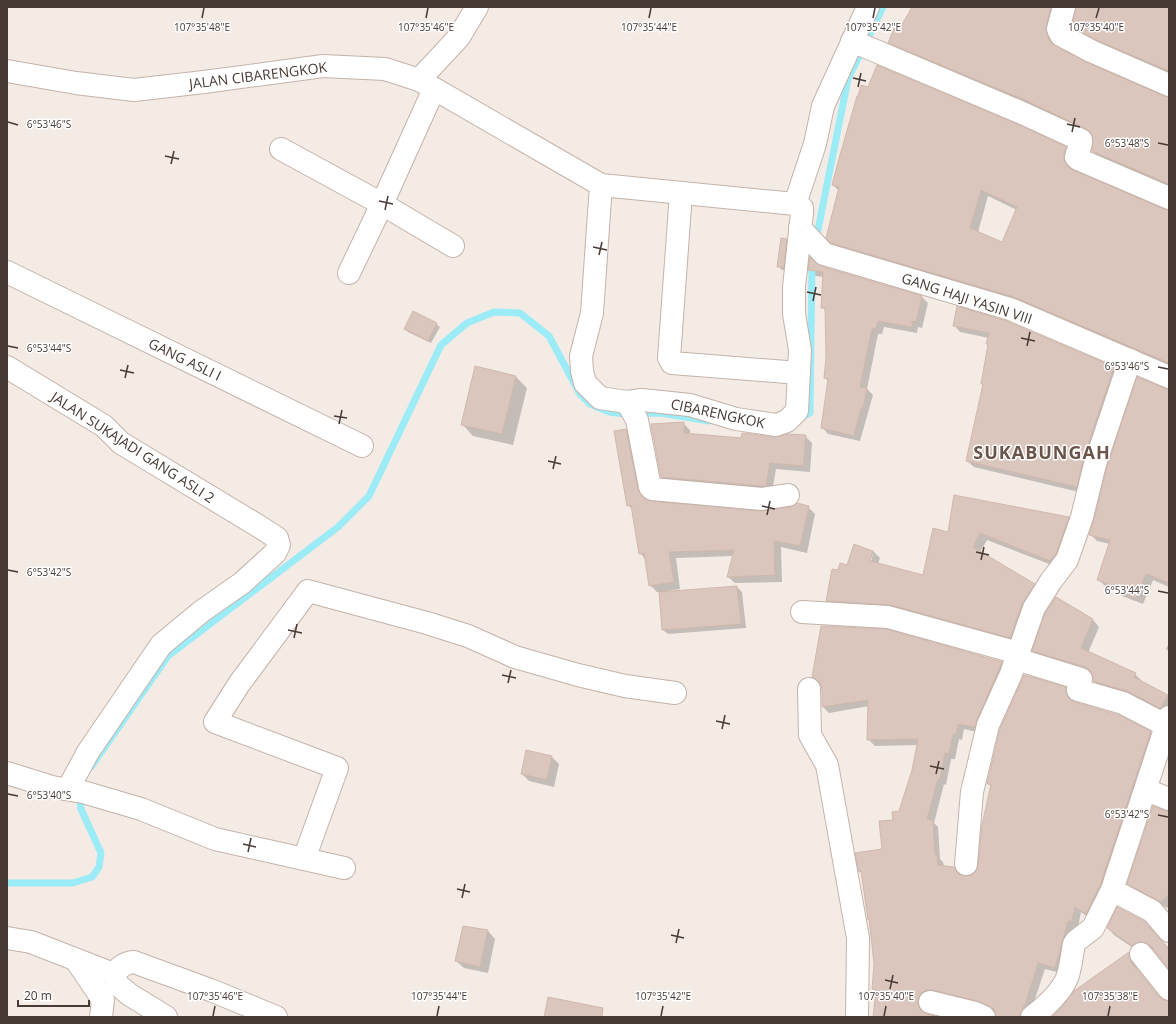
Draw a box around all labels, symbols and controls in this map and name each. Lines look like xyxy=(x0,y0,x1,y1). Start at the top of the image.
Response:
text: 107°35'48"E xyxy=(174,20,230,34)
text: 107°35'46"E xyxy=(398,20,454,34)
text: 107°35'44"E xyxy=(621,20,677,34)
text: 107°35'42"E xyxy=(845,20,901,34)
text: 107°35'40"E xyxy=(1068,20,1124,34)
street label: JALAN CIBARENGKOK xyxy=(186,57,328,93)
text: 6°53'46"S xyxy=(27,117,71,131)
text: 6°53'48"S xyxy=(1105,136,1149,150)
street label: GANG HAJI YASIN VIII xyxy=(899,268,1035,328)
street label: GANG ASLI I xyxy=(145,333,225,385)
text: 6°53'44"S xyxy=(27,341,71,355)
text: 6°53'46"S xyxy=(1105,359,1149,373)
street label: JALAN SUKAJADI GANG ASLI 2 xyxy=(46,386,218,507)
street label: CIBARENGKOK xyxy=(669,394,767,432)
district label: SUKABUNGAH xyxy=(973,440,1111,464)
text: 6°53'42"S xyxy=(27,565,71,579)
text: 6°53'44"S xyxy=(1105,583,1149,597)
text: 6°53'40"S xyxy=(27,788,71,802)
text: 6°53'42"S xyxy=(1105,807,1149,821)
scale bar xyxy=(18,982,89,1008)
text: 20 m xyxy=(24,987,52,1004)
text: 107°35'46"E xyxy=(187,989,243,1003)
text: 107°35'44"E xyxy=(411,989,467,1003)
text: 107°35'42"E xyxy=(635,989,691,1003)
text: 107°35'40"E xyxy=(858,989,914,1003)
text: 107°35'38"E xyxy=(1082,989,1138,1003)

